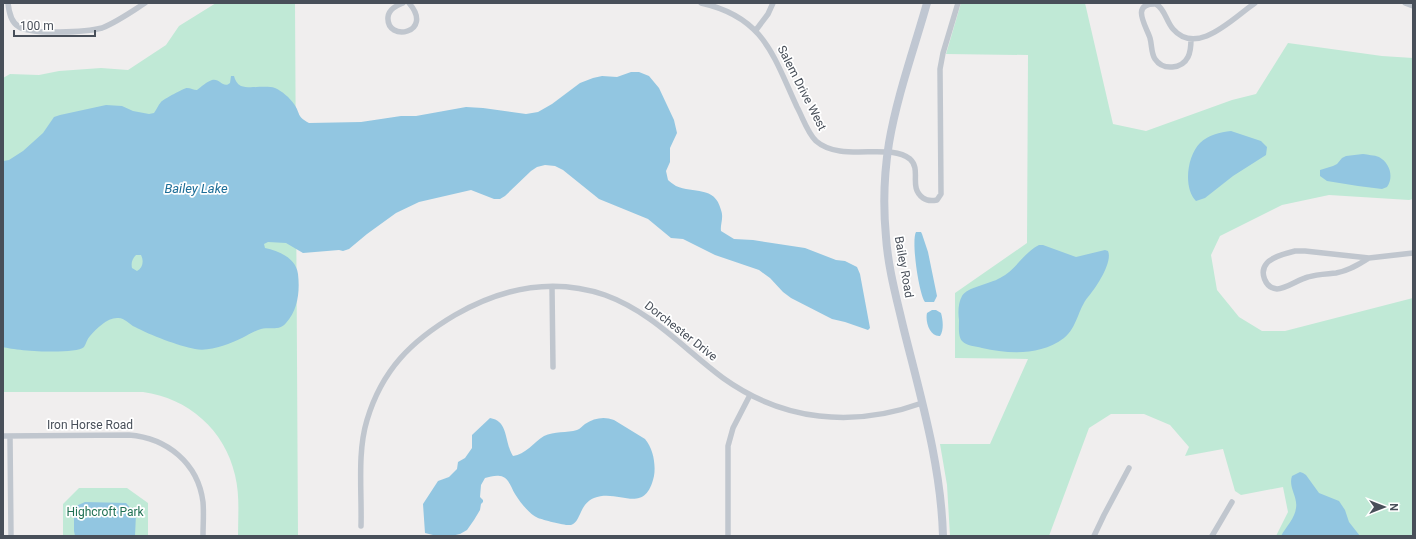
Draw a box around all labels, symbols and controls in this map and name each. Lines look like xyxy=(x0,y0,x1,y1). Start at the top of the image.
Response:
scale bar xyxy=(14,12,95,38)
text: 100 m xyxy=(20,19,54,33)
street label: Salem Drive West xyxy=(775,43,829,133)
water label: Bailey Lake xyxy=(164,181,228,196)
street label: Bailey Road xyxy=(892,235,916,299)
street label: Dorchester Drive xyxy=(642,298,720,364)
street label: Iron Horse Road xyxy=(47,418,133,432)
north arrow xyxy=(1364,487,1404,527)
text: N xyxy=(1387,503,1400,511)
park label: Highcroft Park xyxy=(66,505,144,519)

